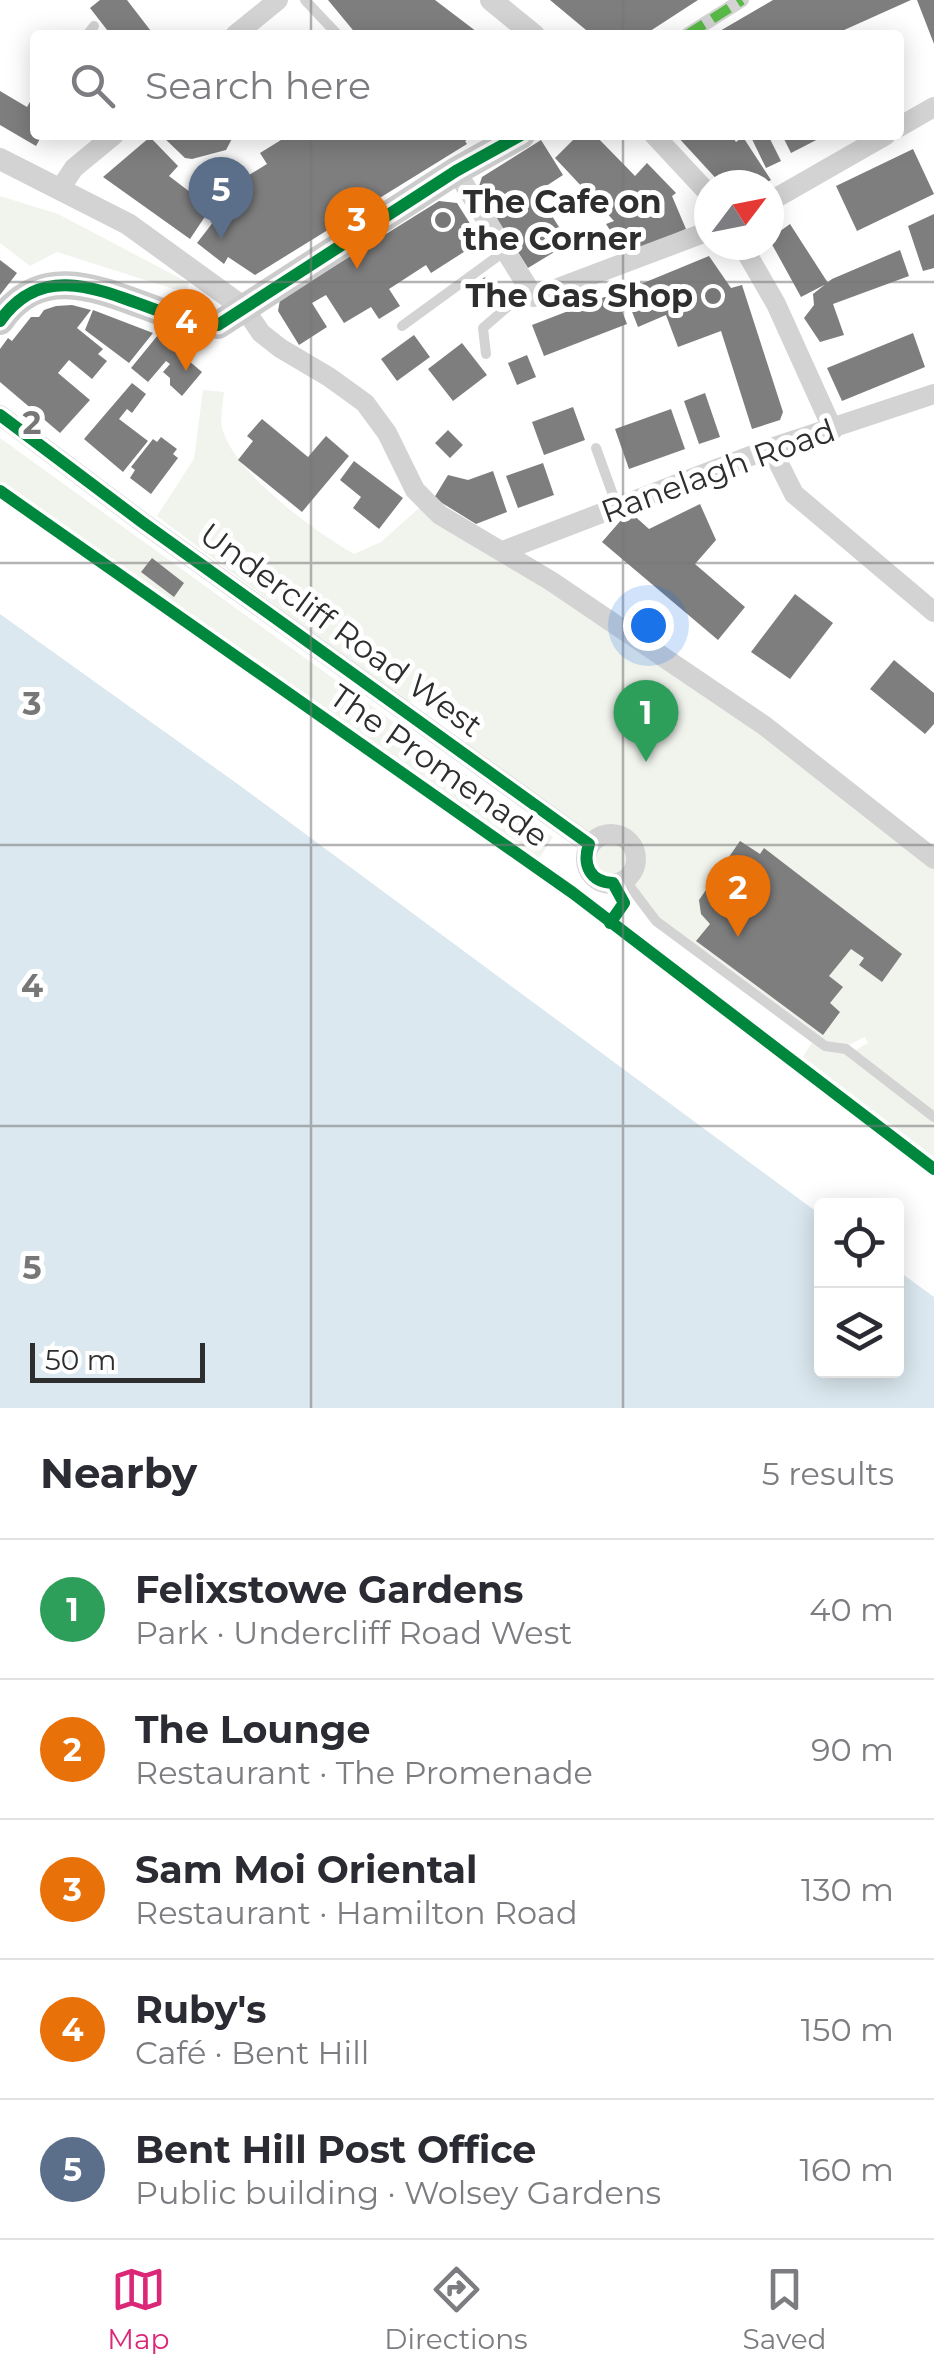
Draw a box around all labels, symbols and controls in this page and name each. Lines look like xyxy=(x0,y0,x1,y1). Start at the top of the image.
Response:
search box xyxy=(30,30,904,140)
icon: search xyxy=(65,58,120,113)
text: Search here xyxy=(145,62,371,109)
pin: 5 xyxy=(188,156,254,239)
north arrow xyxy=(694,170,784,260)
place label: The Cafe on the Corner xyxy=(463,182,662,258)
pin: 3 xyxy=(324,186,390,269)
marker: The Cafe on the Corner xyxy=(432,209,454,231)
place label: The Gas Shop xyxy=(466,276,693,315)
marker: The Gas Shop xyxy=(702,285,724,307)
pin: 4 xyxy=(154,288,218,371)
text: 2 xyxy=(23,403,41,442)
street label: Ranelagh Road xyxy=(596,410,840,531)
street label: Undercliff Road West xyxy=(193,514,490,745)
your location xyxy=(623,600,674,651)
street label: The Promenade xyxy=(323,676,556,855)
pin: 1 xyxy=(614,680,678,762)
text: 3 xyxy=(22,684,41,723)
pin: 2 xyxy=(706,854,770,937)
text: 4 xyxy=(21,966,43,1005)
map controls xyxy=(814,1198,904,1378)
button: locate xyxy=(814,1198,904,1288)
text: 5 xyxy=(22,1248,42,1287)
button: layers xyxy=(814,1288,904,1378)
scale bar xyxy=(30,1338,205,1382)
text: 50 m xyxy=(45,1343,116,1377)
text: Nearby xyxy=(40,1447,197,1499)
text: 5 results xyxy=(762,1454,894,1493)
text: Felixstowe Gardens xyxy=(135,1566,524,1613)
text: 1 xyxy=(66,1590,79,1629)
text: 40 m xyxy=(809,1590,894,1629)
text: Park · Undercliff Road West xyxy=(135,1613,572,1652)
text: The Lounge xyxy=(135,1706,370,1753)
text: 2 xyxy=(63,1730,82,1769)
text: 90 m xyxy=(811,1730,894,1769)
text: Restaurant · The Promenade xyxy=(135,1753,593,1792)
text: Sam Moi Oriental xyxy=(135,1846,477,1893)
text: 3 xyxy=(63,1870,82,1909)
text: 130 m xyxy=(801,1870,894,1909)
text: Restaurant · Hamilton Road xyxy=(135,1893,578,1932)
text: Ruby's xyxy=(135,1986,266,2033)
text: 4 xyxy=(61,2010,84,2049)
text: 150 m xyxy=(801,2010,894,2049)
text: Café · Bent Hill xyxy=(135,2033,369,2072)
text: Bent Hill Post Office xyxy=(135,2126,536,2173)
text: 5 xyxy=(63,2150,82,2189)
text: 160 m xyxy=(799,2150,894,2189)
text: Public building · Wolsey Gardens xyxy=(135,2173,661,2212)
tab: Map xyxy=(107,2262,170,2356)
tab: Directions xyxy=(384,2262,528,2356)
tab: Saved xyxy=(742,2262,827,2356)

